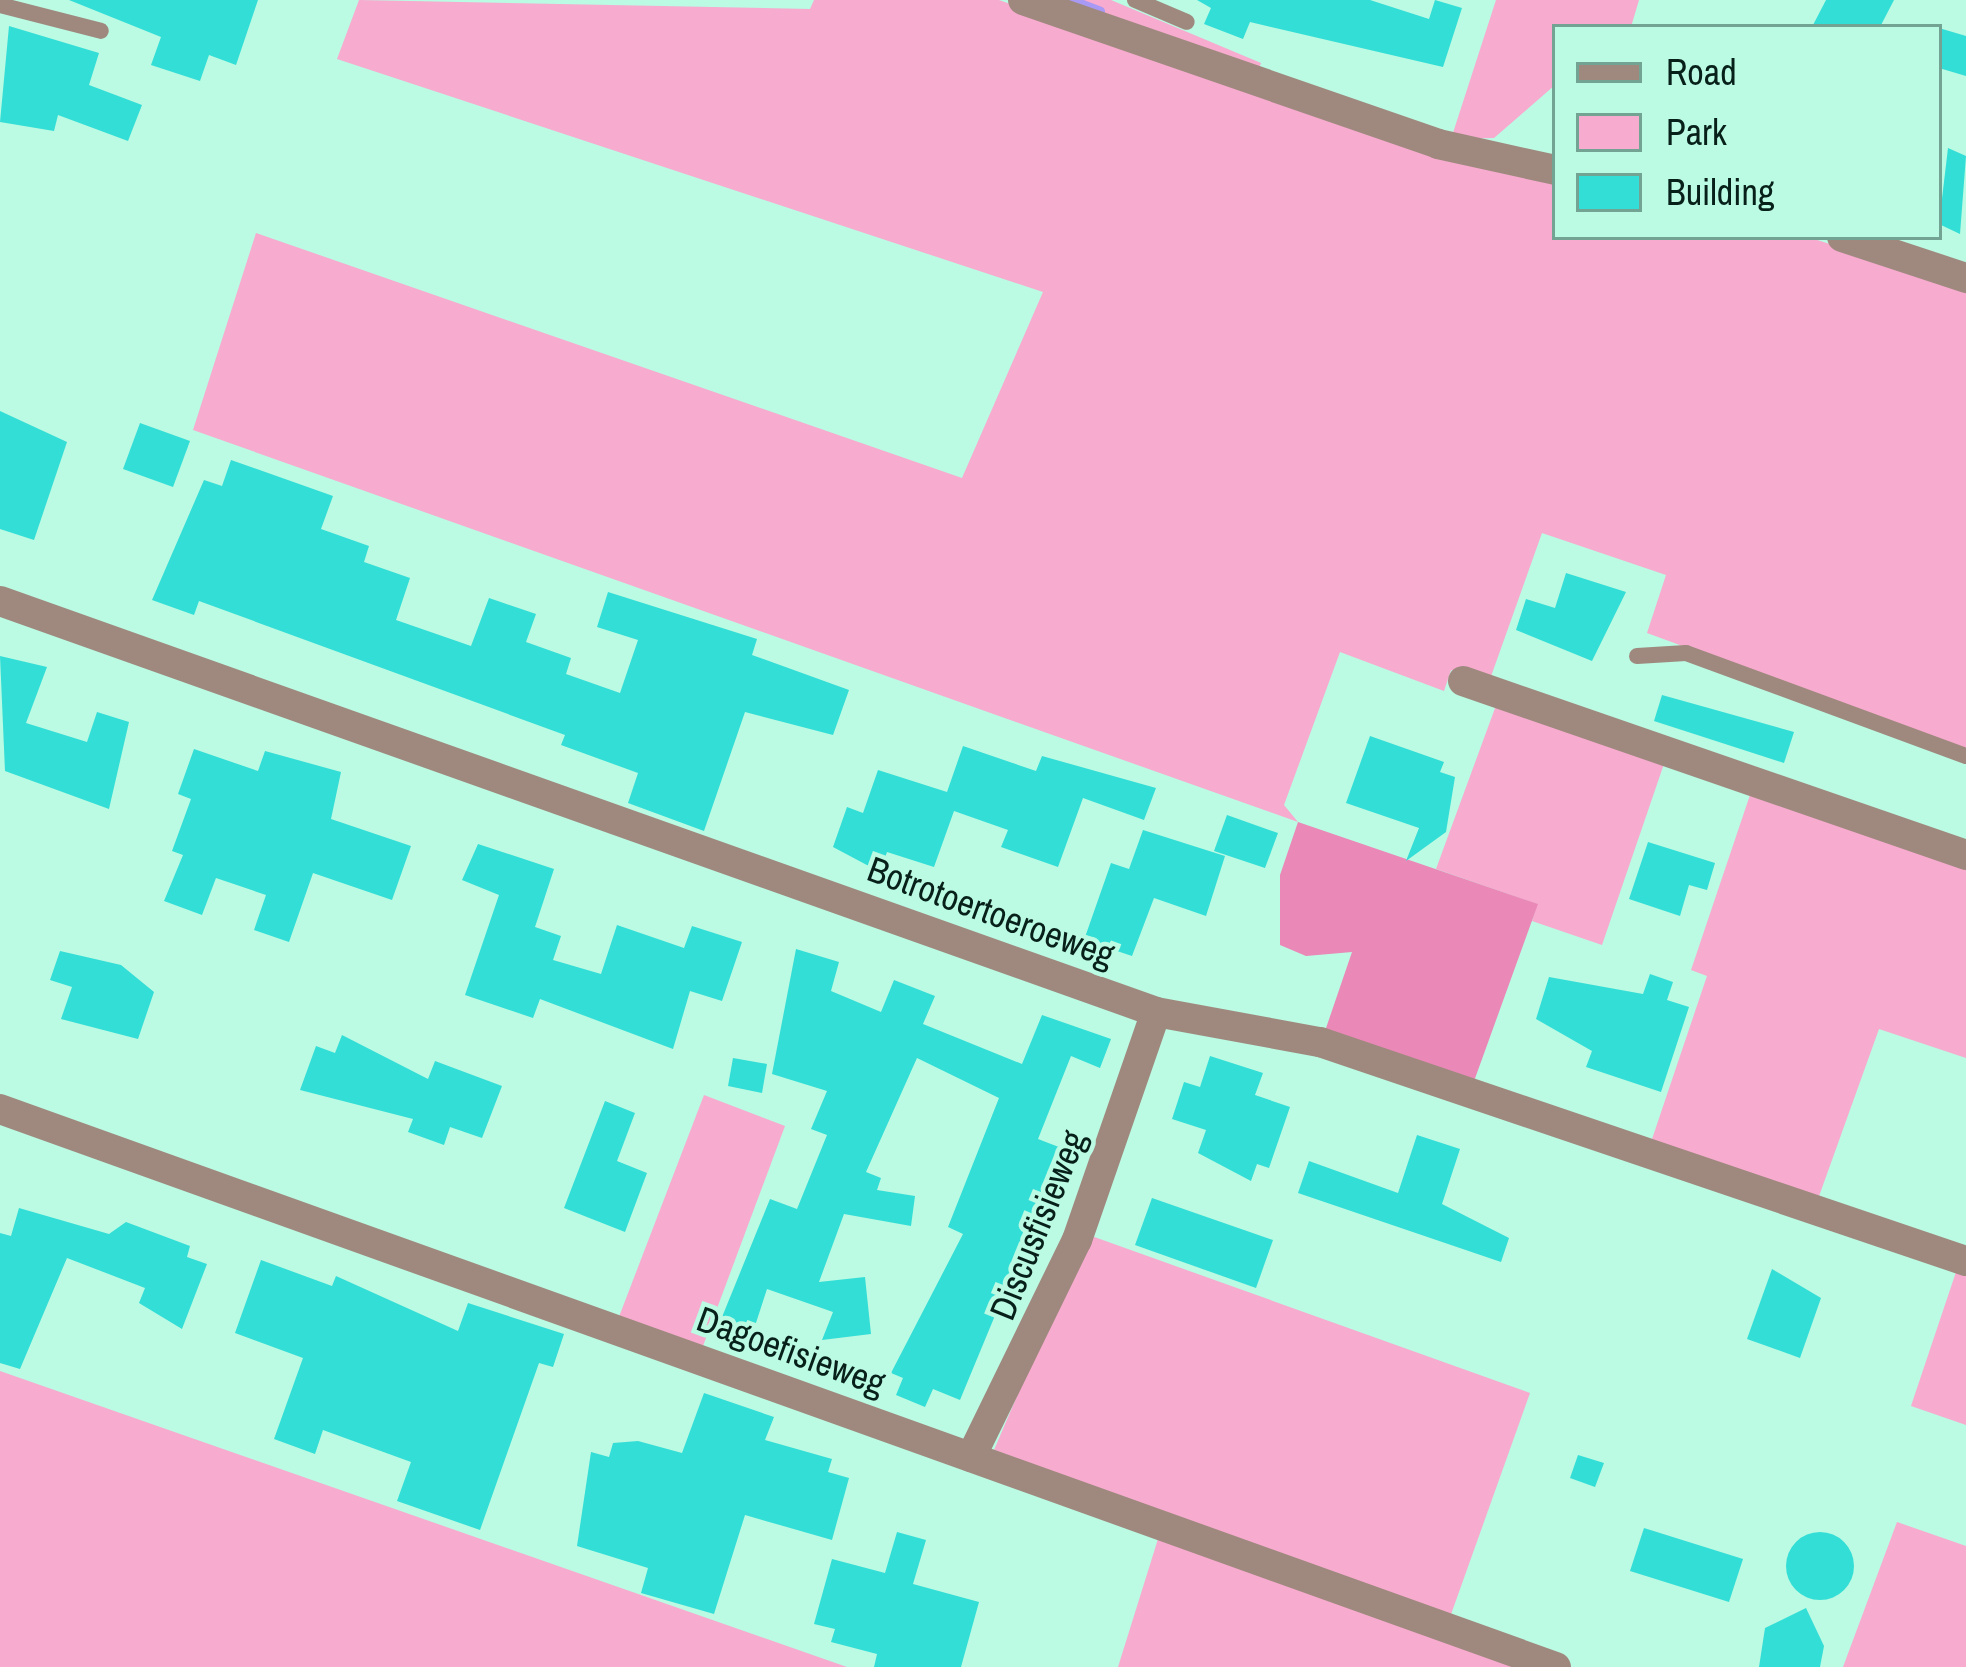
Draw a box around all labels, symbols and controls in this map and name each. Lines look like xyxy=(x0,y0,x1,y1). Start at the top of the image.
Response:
legend xyxy=(1552,24,1942,240)
text: Road xyxy=(1666,48,1737,96)
text: Park xyxy=(1666,108,1727,156)
text: Building xyxy=(1666,168,1774,216)
street label: Botrotoertoeroeweg xyxy=(862,847,1120,977)
street label: Discusfisieweg xyxy=(980,1124,1096,1326)
street label: Dagoefisieweg xyxy=(691,1297,891,1405)

